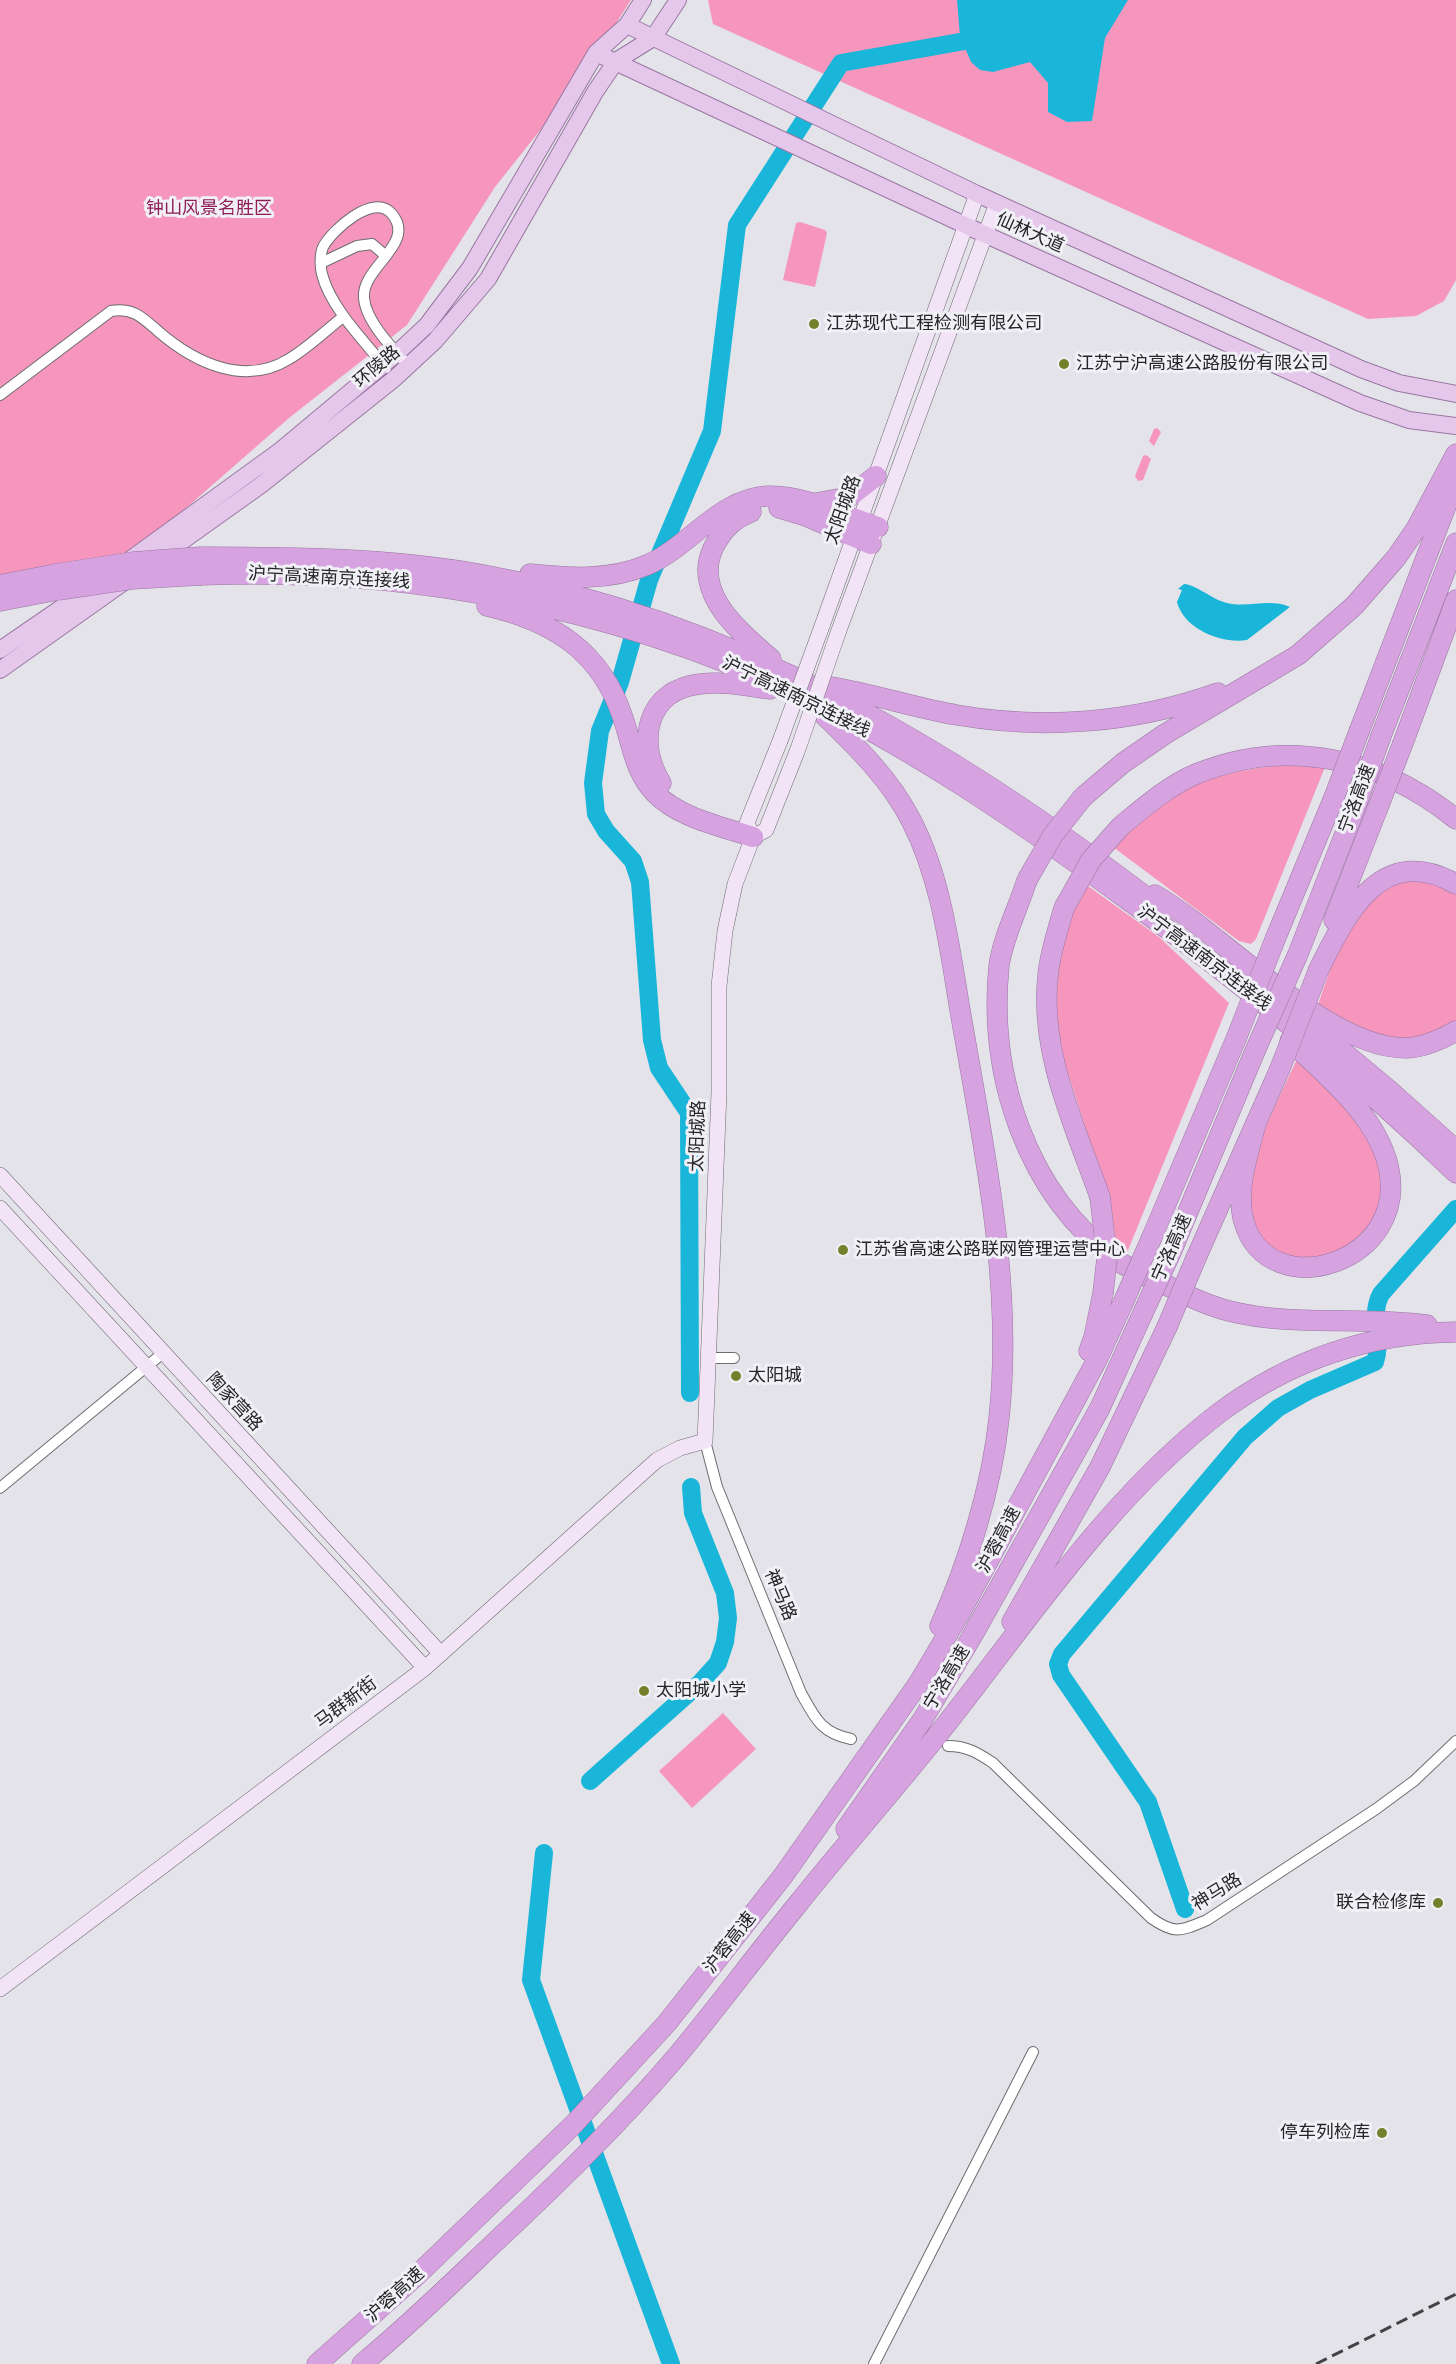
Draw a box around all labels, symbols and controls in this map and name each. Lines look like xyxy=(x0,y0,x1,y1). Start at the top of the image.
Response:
park label: 钟山风景名胜区 xyxy=(146,198,272,220)
street label: 仙林大道 xyxy=(993,208,1067,258)
place label: 江苏现代工程检测有限公司 xyxy=(826,313,1042,335)
marker: 江苏现代工程检测有限公司 xyxy=(807,317,821,331)
street label: 环陵路 xyxy=(349,341,405,393)
place label: 江苏宁沪高速公路股份有限公司 xyxy=(1076,353,1328,375)
marker: 江苏宁沪高速公路股份有限公司 xyxy=(1057,357,1071,371)
street label: 太阳城路 xyxy=(821,472,865,548)
street label: 沪宁高速南京连接线 xyxy=(248,563,410,593)
street label: 沪宁高速南京连接线 xyxy=(718,652,874,742)
street label: 宁洛高速 xyxy=(1334,762,1380,836)
street label: 沪宁高速南京连接线 xyxy=(1133,901,1275,1015)
street label: 太阳城路 xyxy=(686,1100,710,1172)
street label: 宁洛高速 xyxy=(1147,1211,1197,1285)
place label: 江苏省高速公路联网管理运营中心 xyxy=(855,1239,1125,1261)
marker: 江苏省高速公路联网管理运营中心 xyxy=(836,1243,850,1257)
place label: 太阳城 xyxy=(748,1365,802,1387)
street label: 陶家营路 xyxy=(202,1368,266,1436)
marker: 太阳城 xyxy=(729,1369,743,1383)
street label: 沪蓉高速 xyxy=(973,1503,1025,1577)
street label: 神马路 xyxy=(760,1566,800,1624)
street label: 宁洛高速 xyxy=(919,1642,975,1714)
street label: 马群新街 xyxy=(311,1673,381,1733)
place label: 太阳城小学 xyxy=(656,1680,746,1702)
marker: 太阳城小学 xyxy=(637,1684,651,1698)
street label: 神马路 xyxy=(1188,1869,1246,1915)
place label: 联合检修库 xyxy=(1336,1892,1426,1914)
marker: 联合检修库 xyxy=(1431,1896,1445,1910)
street label: 沪蓉高速 xyxy=(699,1908,761,1978)
place label: 停车列检库 xyxy=(1280,2122,1370,2144)
marker: 停车列检库 xyxy=(1375,2126,1389,2140)
street label: 沪蓉高速 xyxy=(361,2263,429,2327)

